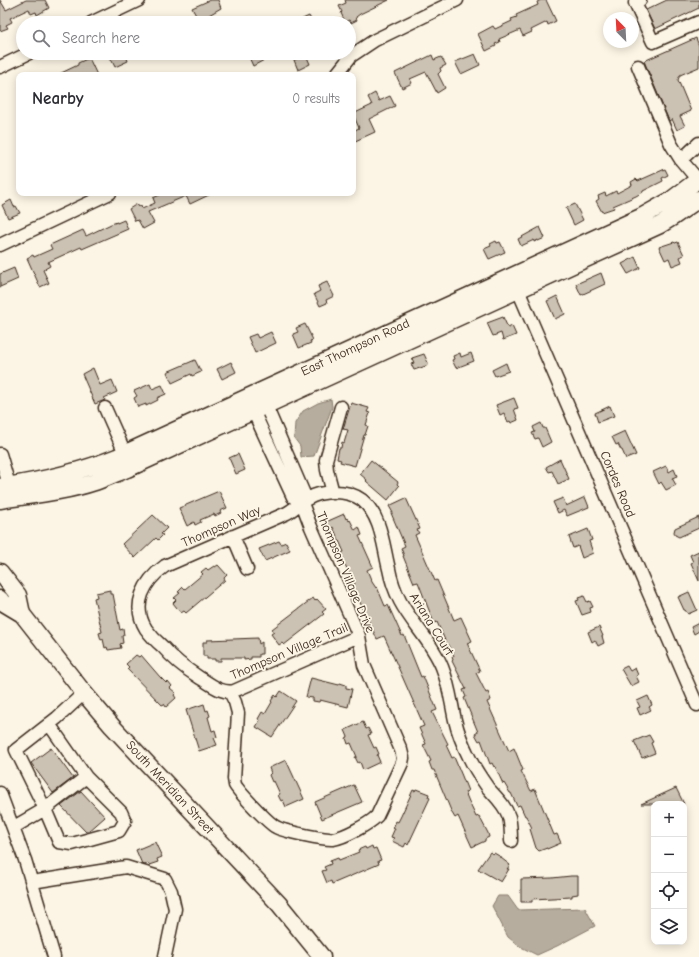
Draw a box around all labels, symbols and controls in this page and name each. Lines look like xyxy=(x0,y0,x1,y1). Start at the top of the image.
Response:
north arrow xyxy=(603,12,639,48)
search box xyxy=(16,16,356,60)
icon: search xyxy=(30,27,52,49)
text: Search here xyxy=(62,29,140,47)
text: Nearby xyxy=(32,89,83,108)
text: 0 results xyxy=(292,91,340,106)
street label: East Thompson Road xyxy=(298,315,412,379)
street label: Cordes Road xyxy=(597,448,639,520)
street label: Thompson Way xyxy=(179,502,263,550)
street label: Thompson Village Drive xyxy=(314,509,378,635)
street label: Ariana Court xyxy=(407,590,458,659)
street label: Thompson Village Trail xyxy=(228,619,350,683)
street label: South Meridian Street xyxy=(123,737,218,838)
map controls xyxy=(651,801,687,945)
button: + xyxy=(651,801,687,837)
button: − xyxy=(651,837,687,873)
button: locate xyxy=(651,873,687,909)
button: layers xyxy=(651,909,687,945)

